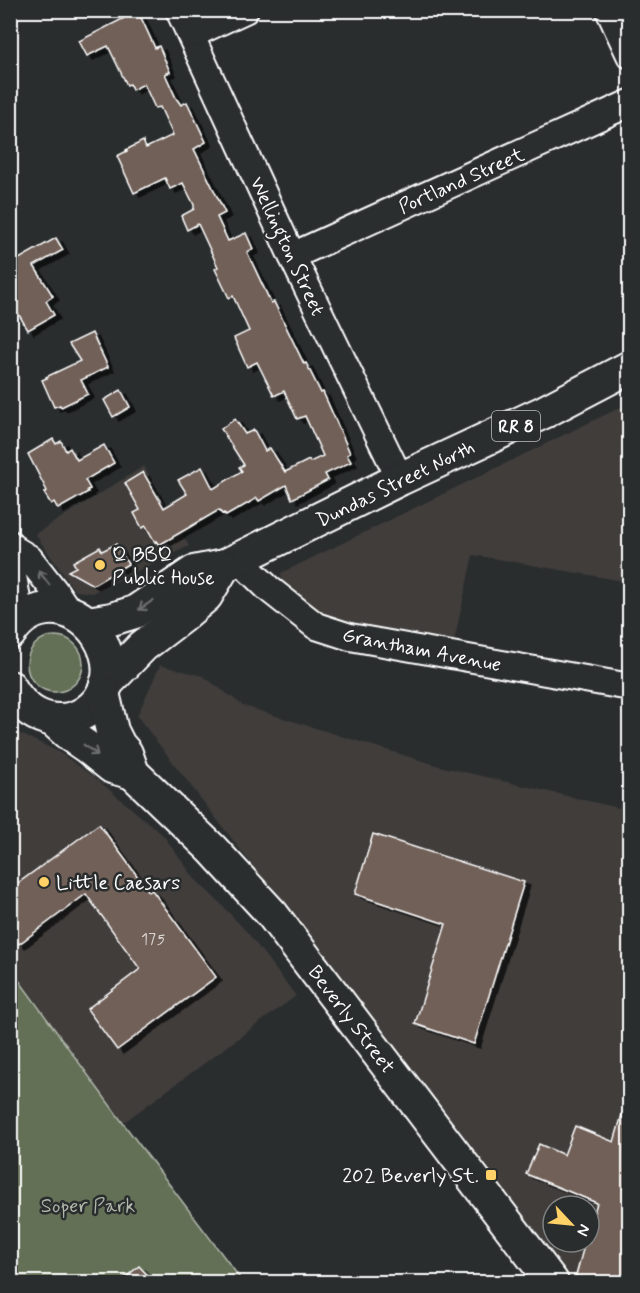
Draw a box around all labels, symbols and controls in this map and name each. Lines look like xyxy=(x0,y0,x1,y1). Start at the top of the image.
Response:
street label: Portland Street xyxy=(395,142,529,221)
street label: Wellington Street xyxy=(241,173,331,321)
road number: RR 8 xyxy=(492,411,540,441)
street label: Dundas Street North xyxy=(312,434,480,534)
place label: Q BBQ Public House xyxy=(112,542,215,592)
marker: Q BBQ Public House xyxy=(93,558,107,572)
one-way arrow xyxy=(37,570,50,586)
one-way arrow xyxy=(138,599,154,611)
street label: Grantham Avenue xyxy=(340,622,504,679)
one-way arrow xyxy=(83,743,99,756)
place label: Little Caesars xyxy=(56,870,180,897)
marker: Little Caesars xyxy=(37,875,51,889)
house number: 175 xyxy=(141,929,165,950)
street label: Beverly Street xyxy=(301,960,401,1080)
place label: 202 Beverly St. xyxy=(342,1163,479,1190)
marker: 202 Beverly St. xyxy=(484,1168,498,1182)
park label: Soper Park xyxy=(41,1193,135,1220)
north arrow xyxy=(541,1194,601,1254)
text: N xyxy=(571,1221,595,1239)

